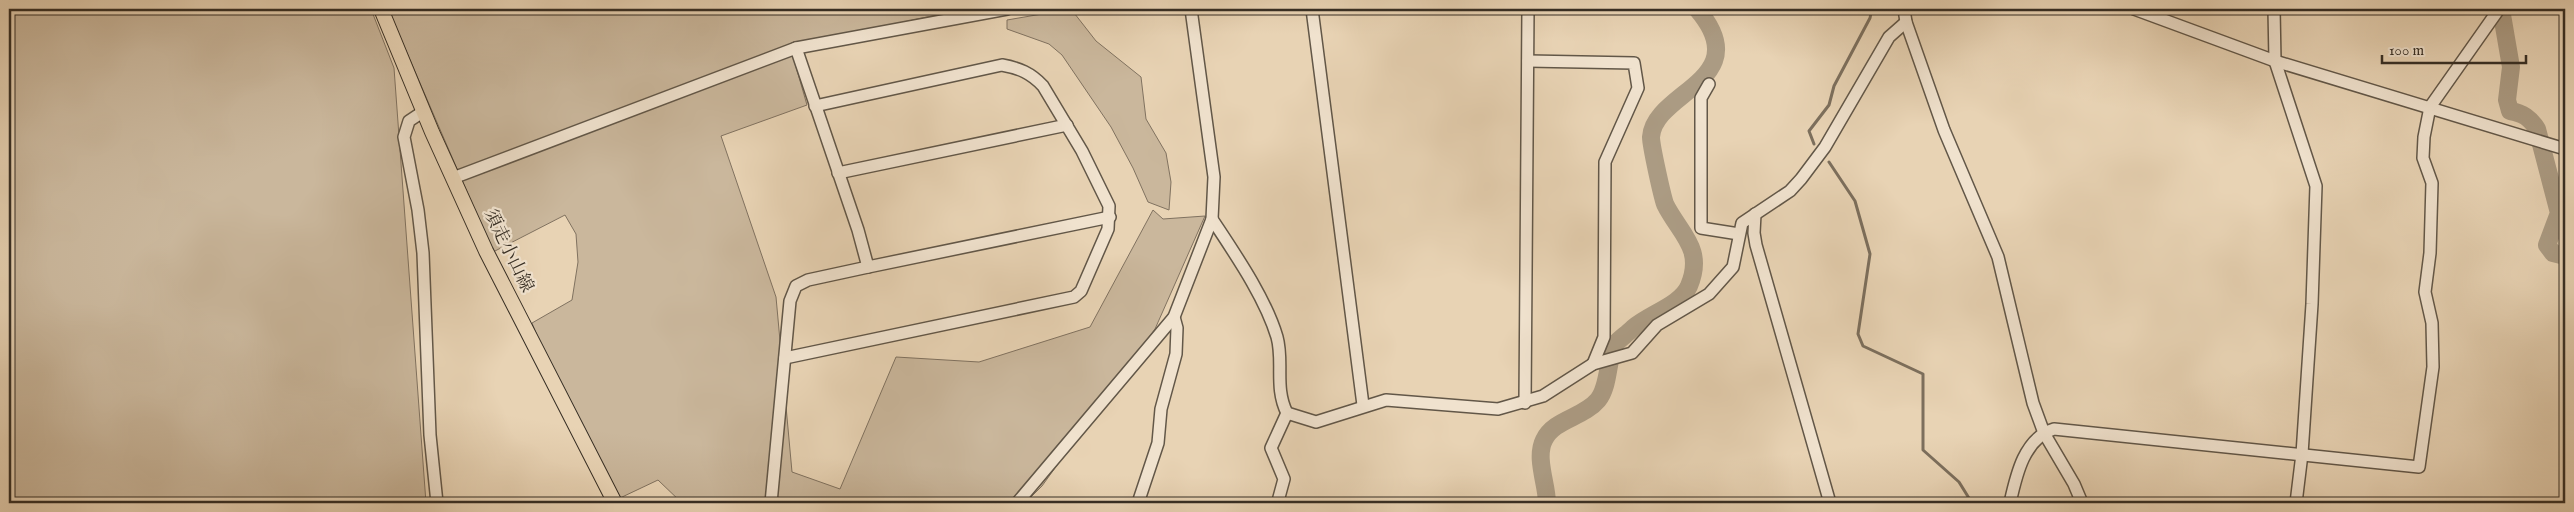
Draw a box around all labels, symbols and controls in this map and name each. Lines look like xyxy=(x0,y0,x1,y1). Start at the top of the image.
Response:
scale bar xyxy=(2382,32,2525,64)
text: 100 m xyxy=(2389,41,2425,60)
street label: 須走小山線 xyxy=(478,206,538,296)

